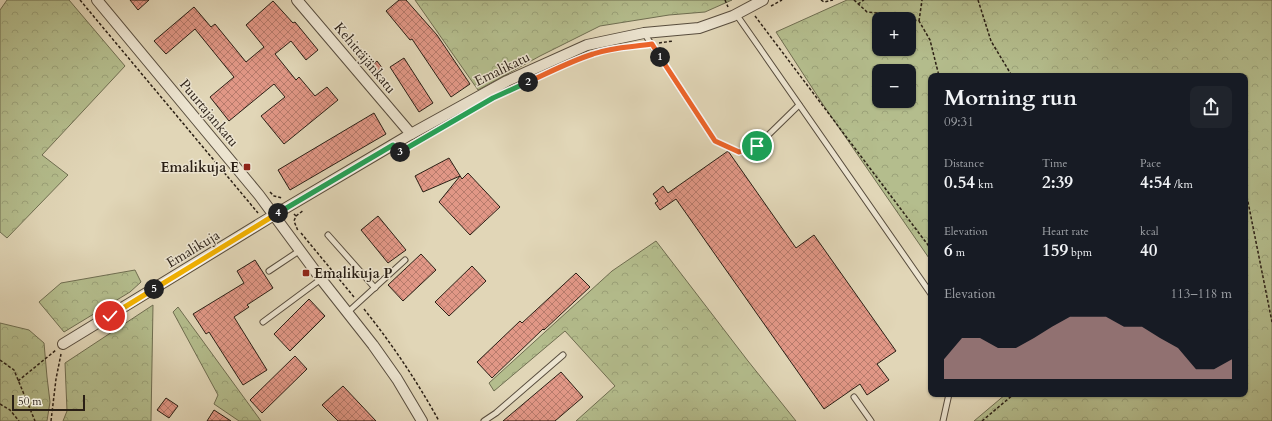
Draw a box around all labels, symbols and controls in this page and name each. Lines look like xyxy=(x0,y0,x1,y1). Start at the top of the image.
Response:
map controls xyxy=(872,12,916,108)
button: + xyxy=(872,12,916,56)
street label: Kehittäjänkatu xyxy=(330,19,400,98)
street label: Emalikatu xyxy=(471,47,533,91)
pin: 1 xyxy=(650,47,670,67)
text: 1 xyxy=(657,49,663,64)
button: − xyxy=(872,64,916,108)
pin: 2 xyxy=(518,72,538,92)
text: 2 xyxy=(525,74,531,89)
street label: Puurtajankatu xyxy=(175,75,243,151)
text: Morning run xyxy=(944,83,1077,113)
button: share xyxy=(1190,86,1232,128)
text: 09:31 xyxy=(944,113,974,131)
pin xyxy=(740,129,774,163)
icon: arrive xyxy=(746,135,768,157)
pin: 3 xyxy=(390,142,410,162)
text: 3 xyxy=(397,144,403,159)
text: Distance xyxy=(944,156,984,171)
text: Time xyxy=(1042,156,1067,171)
text: Pace xyxy=(1140,156,1161,171)
place label: Emalikuja E xyxy=(161,158,239,177)
marker: Emalikuja E xyxy=(242,162,252,172)
text: 0.54 xyxy=(944,171,975,194)
text: 2:39 xyxy=(1042,171,1073,194)
text: 4:54 xyxy=(1140,171,1171,194)
text: km xyxy=(975,177,993,192)
text: /km xyxy=(1171,177,1193,192)
pin: 4 xyxy=(268,203,288,223)
text: 4 xyxy=(275,205,281,220)
text: Elevation xyxy=(944,224,988,239)
text: Heart rate xyxy=(1042,224,1089,239)
text: kcal xyxy=(1140,224,1158,239)
street label: Emalikuja xyxy=(163,226,223,272)
text: 6 xyxy=(944,239,953,262)
text: 159 xyxy=(1042,239,1068,262)
text: 40 xyxy=(1140,239,1157,262)
text: m xyxy=(953,245,965,260)
text: bpm xyxy=(1068,245,1092,260)
place label: Emalikuja P xyxy=(314,264,392,283)
marker: Emalikuja P xyxy=(301,268,311,278)
pin: 5 xyxy=(144,279,164,299)
text: 5 xyxy=(151,281,157,296)
text: Elevation xyxy=(944,285,996,303)
text: 113–118 m xyxy=(1170,285,1232,303)
pin xyxy=(93,299,127,333)
icon: check xyxy=(99,305,121,327)
scale bar xyxy=(12,393,85,412)
text: 50 m xyxy=(18,394,42,409)

